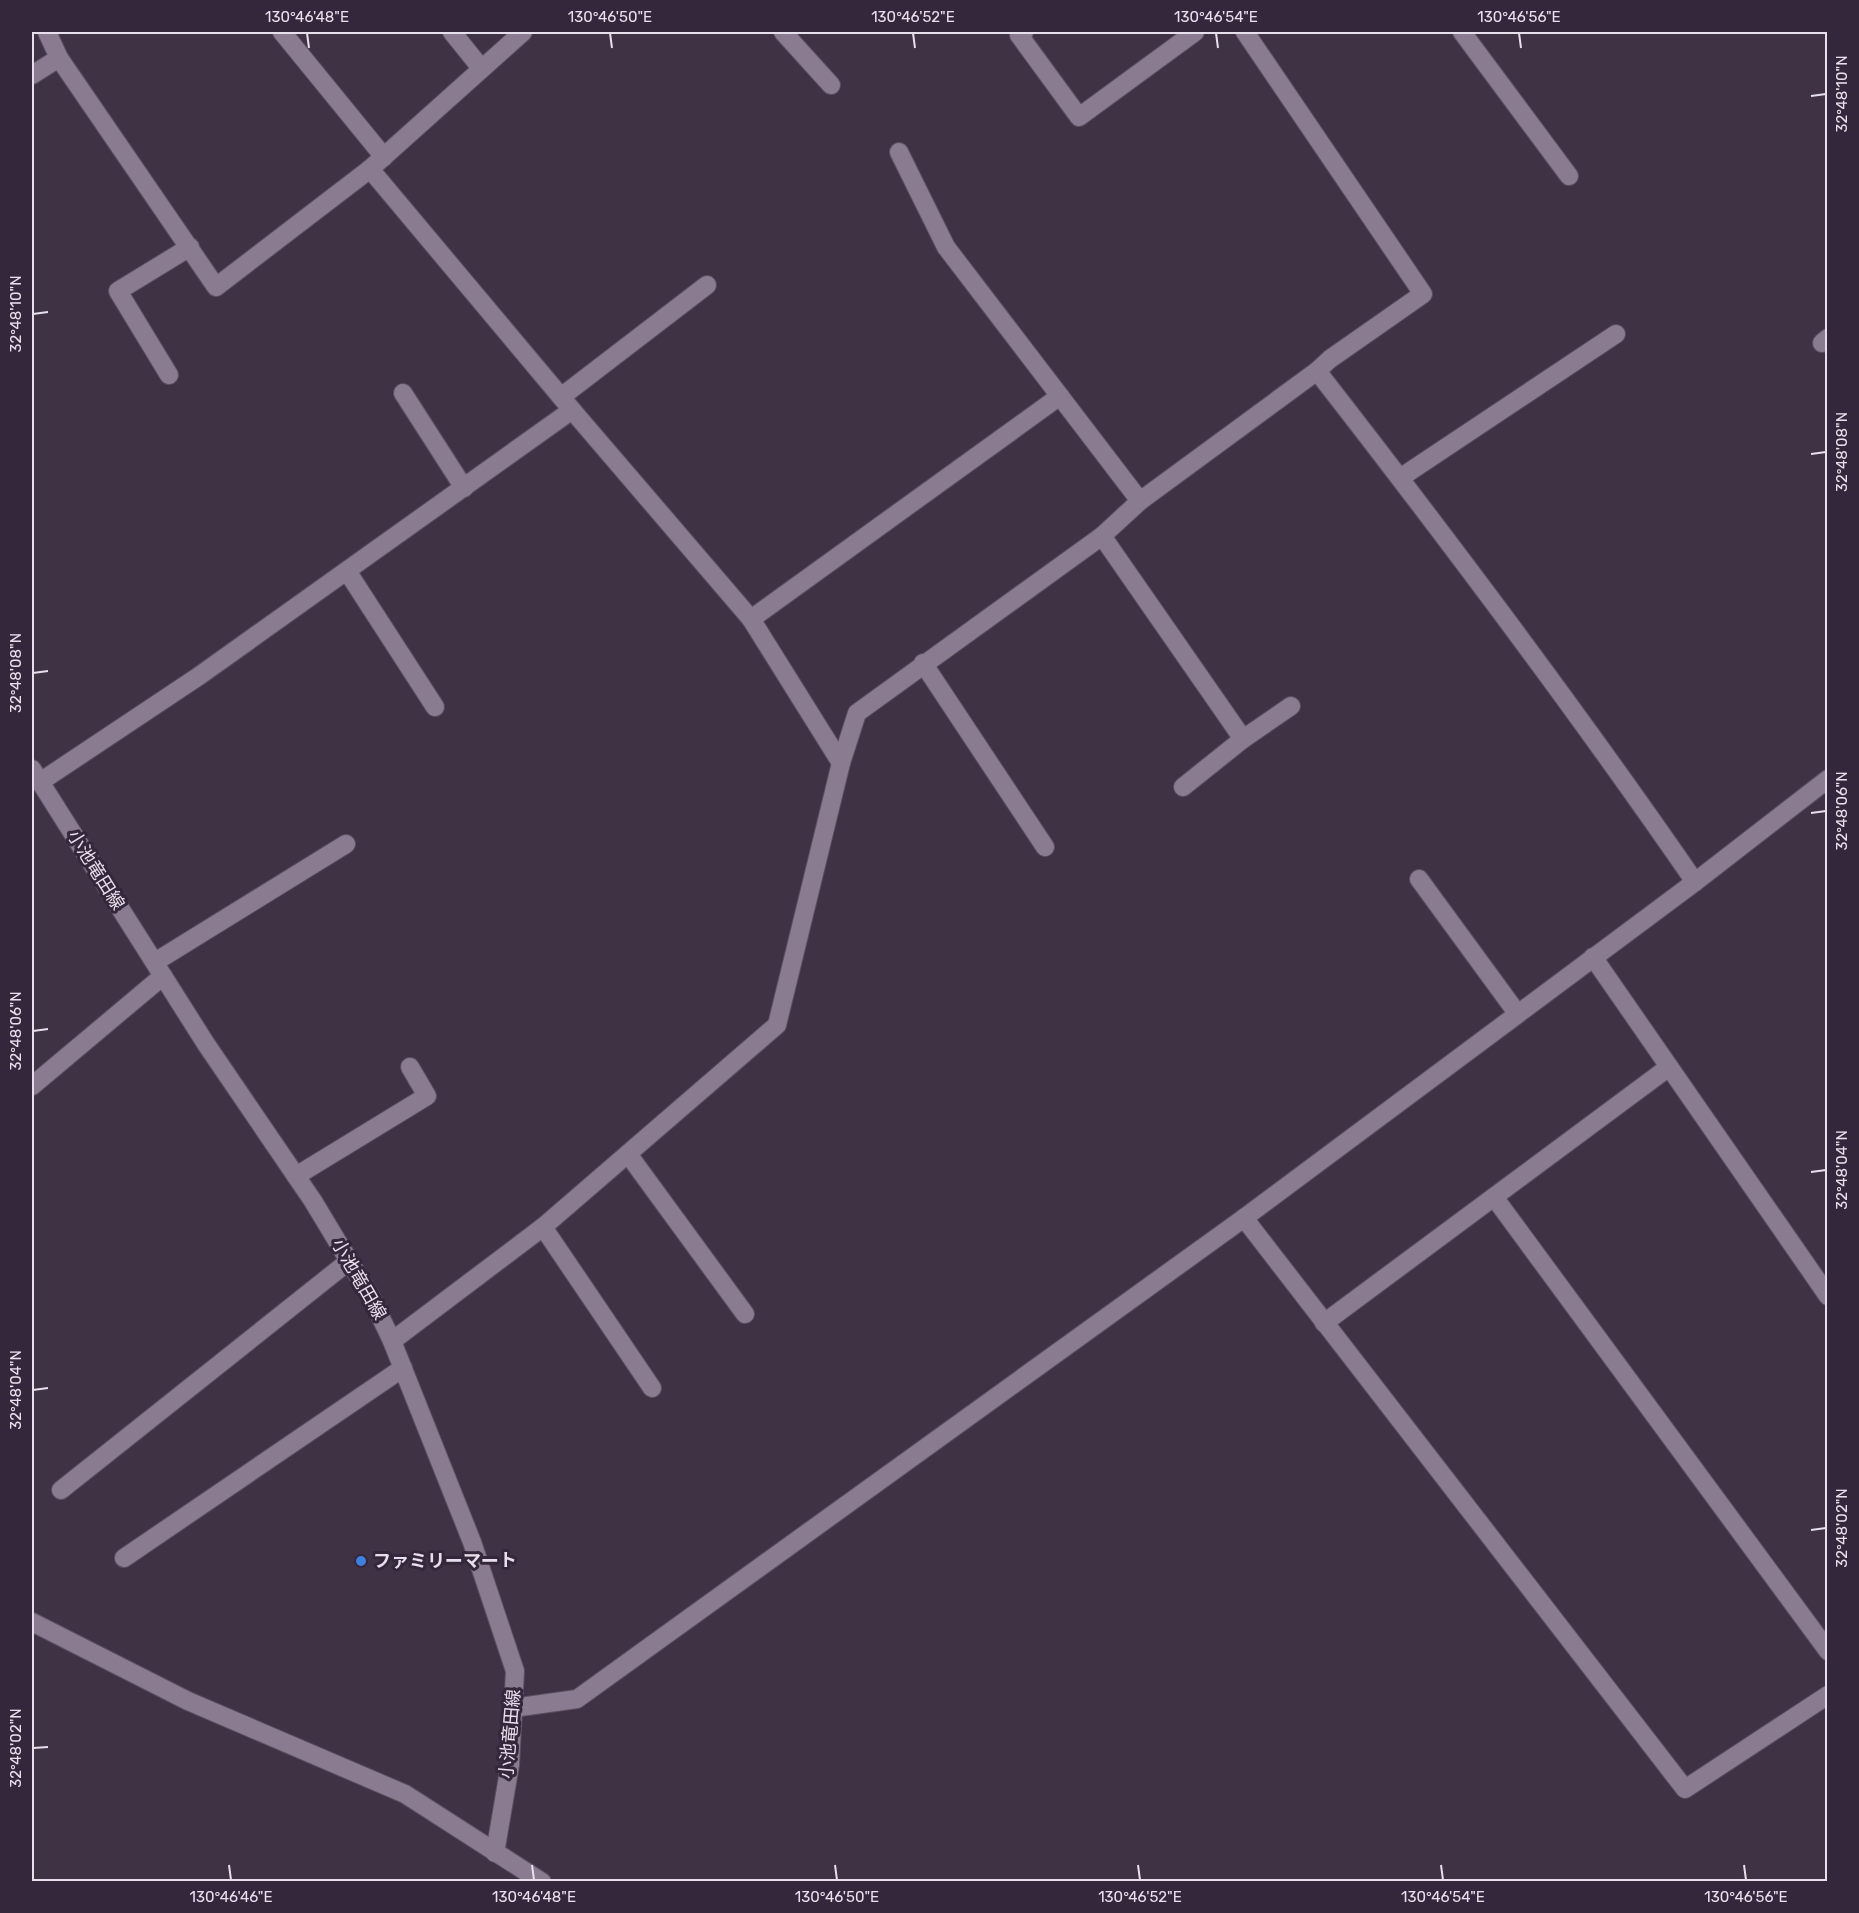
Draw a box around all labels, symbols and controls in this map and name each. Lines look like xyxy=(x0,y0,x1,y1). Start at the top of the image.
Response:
text: 130°46'48"E xyxy=(265,8,349,26)
text: 130°46'50"E xyxy=(568,8,652,26)
text: 130°46'52"E xyxy=(871,8,955,26)
text: 130°46'54"E xyxy=(1174,8,1258,26)
text: 130°46'56"E xyxy=(1477,8,1561,26)
text: 32°48'10"N xyxy=(1833,55,1851,133)
text: 32°48'10"N xyxy=(7,275,25,353)
text: 32°48'08"N xyxy=(1833,412,1851,492)
text: 32°48'08"N xyxy=(7,633,25,713)
text: 32°48'06"N xyxy=(1833,771,1851,851)
street label: 小池竜田線 xyxy=(63,826,129,914)
text: 32°48'06"N xyxy=(7,991,25,1071)
text: 32°48'04"N xyxy=(1833,1130,1851,1210)
street label: 小池竜田線 xyxy=(327,1235,391,1323)
text: 32°48'04"N xyxy=(7,1350,25,1430)
text: 32°48'02"N xyxy=(1833,1488,1851,1568)
place label: ファミリーマート xyxy=(373,1550,517,1572)
marker: ファミリーマート xyxy=(354,1554,368,1568)
street label: 小池竜田線 xyxy=(495,1688,525,1780)
text: 32°48'02"N xyxy=(7,1708,25,1788)
text: 130°46'46"E xyxy=(190,1888,272,1906)
text: 130°46'48"E xyxy=(492,1888,576,1906)
text: 130°46'50"E xyxy=(795,1888,879,1906)
text: 130°46'52"E xyxy=(1098,1888,1182,1906)
text: 130°46'54"E xyxy=(1401,1888,1485,1906)
text: 130°46'56"E xyxy=(1704,1888,1788,1906)

